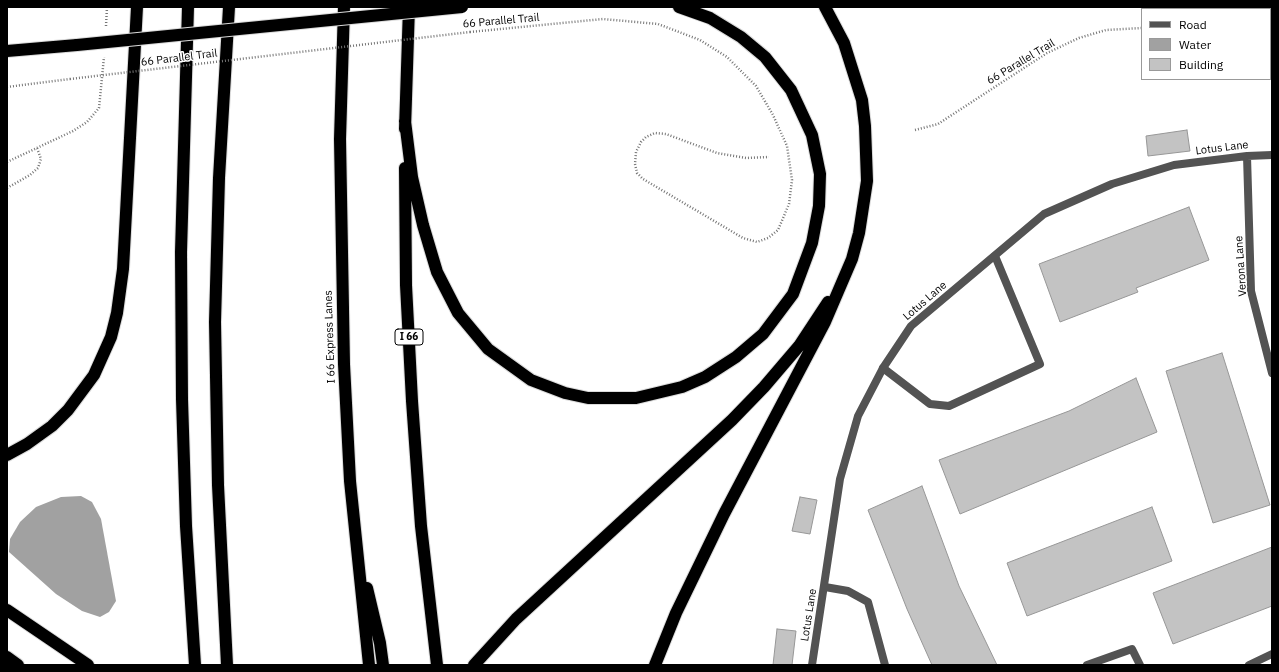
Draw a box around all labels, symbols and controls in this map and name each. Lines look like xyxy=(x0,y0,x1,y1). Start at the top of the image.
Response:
legend xyxy=(1141,8,1271,80)
street label: 66 Parallel Trail xyxy=(462,11,540,31)
text: Road xyxy=(1179,17,1207,32)
street label: 66 Parallel Trail xyxy=(985,36,1057,88)
text: Water xyxy=(1179,37,1211,52)
street label: 66 Parallel Trail xyxy=(140,47,218,69)
text: Building xyxy=(1179,57,1223,72)
street label: Lotus Lane xyxy=(1195,138,1249,158)
street label: Verona Lane xyxy=(1232,235,1250,297)
street label: Lotus Lane xyxy=(901,279,949,323)
street label: I 66 Express Lanes xyxy=(322,290,338,384)
road number: I 66 xyxy=(395,329,423,345)
street label: Lotus Lane xyxy=(798,588,820,642)

